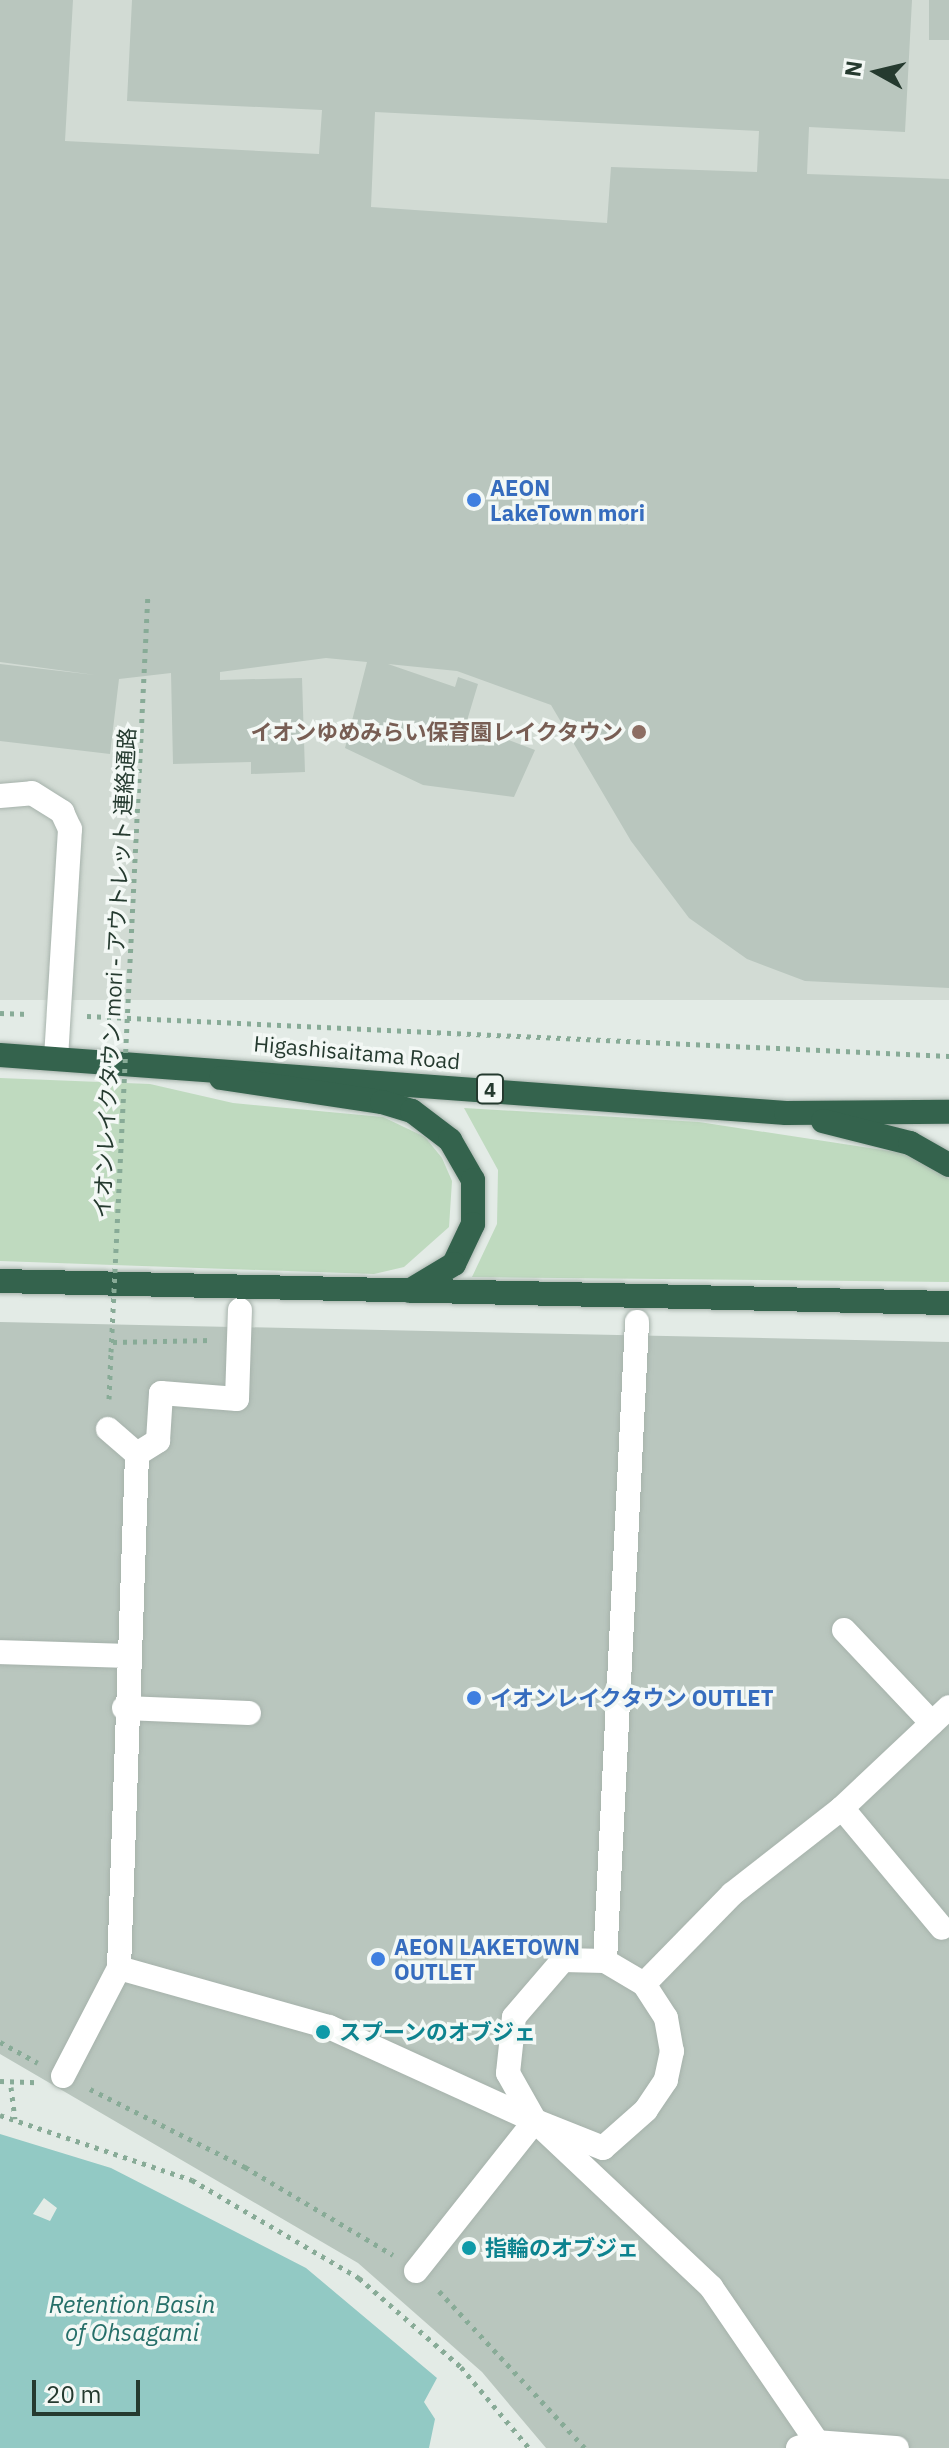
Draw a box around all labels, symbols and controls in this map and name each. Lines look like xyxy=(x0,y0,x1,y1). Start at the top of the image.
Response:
north arrow xyxy=(837,32,917,112)
text: N xyxy=(837,59,868,78)
place label: AEON LakeTown mori xyxy=(490,474,645,526)
marker: AEON LakeTown mori xyxy=(465,491,483,509)
place label: イオンゆめみらい保育園レイクタウン xyxy=(249,719,623,745)
marker: イオンゆめみらい保育園レイクタウン xyxy=(630,723,648,741)
street label: イオンレイクタウン mori - アウトレット 連絡通路 xyxy=(88,726,140,1220)
street label: Higashisaitama Road xyxy=(253,1030,461,1074)
road number: 4 xyxy=(476,1073,504,1105)
place label: イオンレイクタウン OUTLET xyxy=(490,1685,775,1711)
marker: イオンレイクタウン OUTLET xyxy=(465,1689,483,1707)
place label: AEON LAKETOWN OUTLET xyxy=(394,1933,580,1984)
marker: AEON LAKETOWN OUTLET xyxy=(369,1950,387,1968)
place label: スプーンのオブジェ xyxy=(339,2019,537,2045)
marker: スプーンのオブジェ xyxy=(314,2023,332,2041)
place label: 指輪のオブジェ xyxy=(485,2235,639,2261)
marker: 指輪のオブジェ xyxy=(460,2239,478,2257)
water label: Retention Basin of Ohsagami xyxy=(49,2291,215,2347)
scale bar xyxy=(36,2364,144,2414)
text: 20 m xyxy=(46,2378,101,2410)

